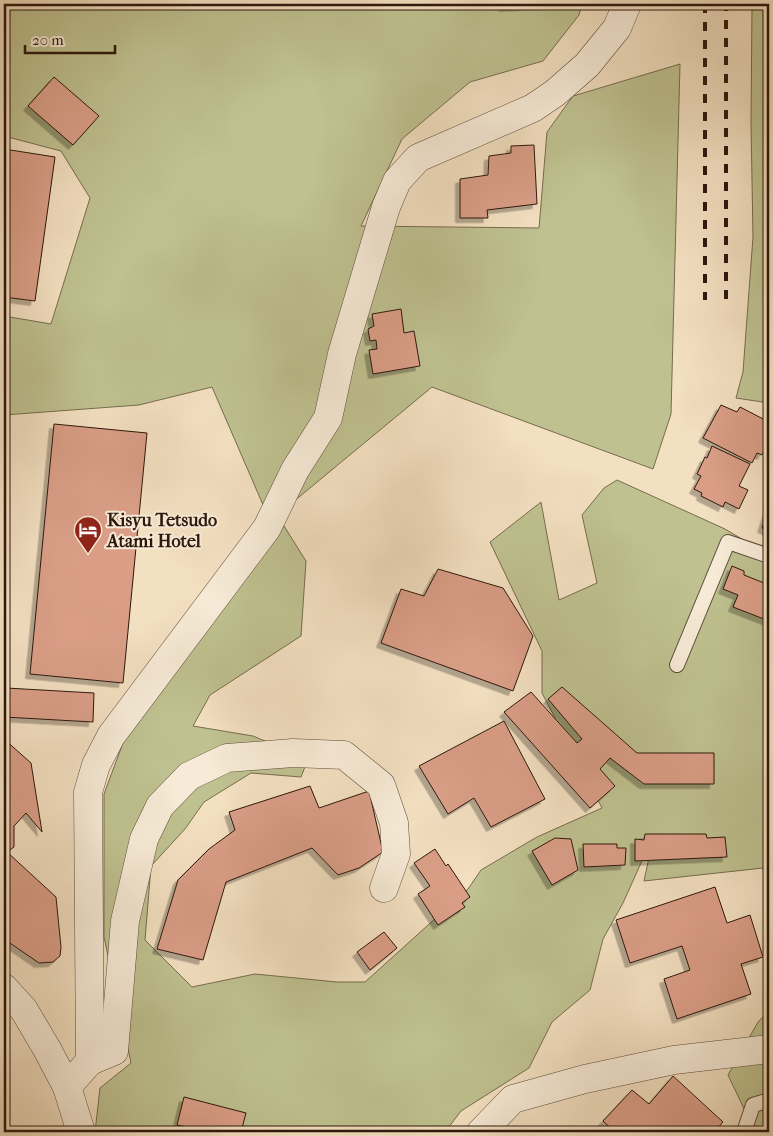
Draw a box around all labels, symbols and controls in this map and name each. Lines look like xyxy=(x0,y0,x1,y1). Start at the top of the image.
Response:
scale bar xyxy=(25,22,115,54)
text: 20 m xyxy=(32,31,64,49)
place label: Kisyu Tetsudo Atami Hotel xyxy=(106,510,217,552)
hotel icon: Kisyu Tetsudo Atami Hotel xyxy=(73,515,103,554)

